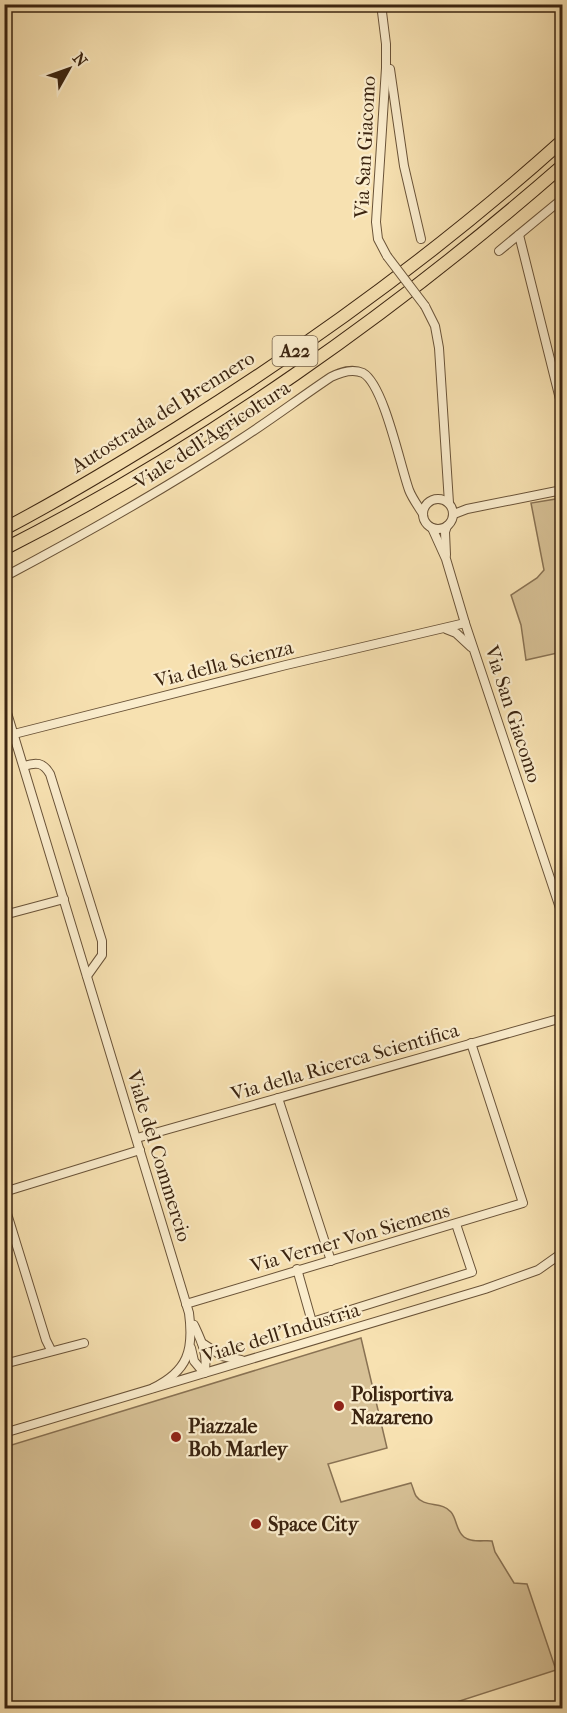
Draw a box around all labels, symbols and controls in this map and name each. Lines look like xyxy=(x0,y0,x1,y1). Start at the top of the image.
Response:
north arrow xyxy=(39,39,99,99)
text: N xyxy=(69,49,92,71)
street label: Via San Giacomo xyxy=(350,75,380,220)
road number: A22 xyxy=(272,336,318,366)
street label: Autostrada del Brennero xyxy=(66,346,259,478)
street label: Viale dell'Agricoltura xyxy=(129,376,295,495)
street label: Via della Scienza xyxy=(151,635,297,693)
street label: Via San Giacomo xyxy=(480,642,546,785)
street label: Via della Ricerca Scientifica xyxy=(227,1018,462,1106)
street label: Viale del Commercio xyxy=(122,1067,196,1244)
street label: Via Verner Von Siemens xyxy=(247,1199,452,1278)
street label: Viale dell'Industria xyxy=(199,1298,363,1368)
place label: Polisportiva Nazareno xyxy=(351,1383,453,1429)
marker: Polisportiva Nazareno xyxy=(332,1399,346,1413)
place label: Piazzale Bob Marley xyxy=(188,1415,289,1461)
marker: Piazzale Bob Marley xyxy=(169,1430,183,1444)
place label: Space City xyxy=(268,1513,360,1536)
marker: Space City xyxy=(249,1517,263,1531)

